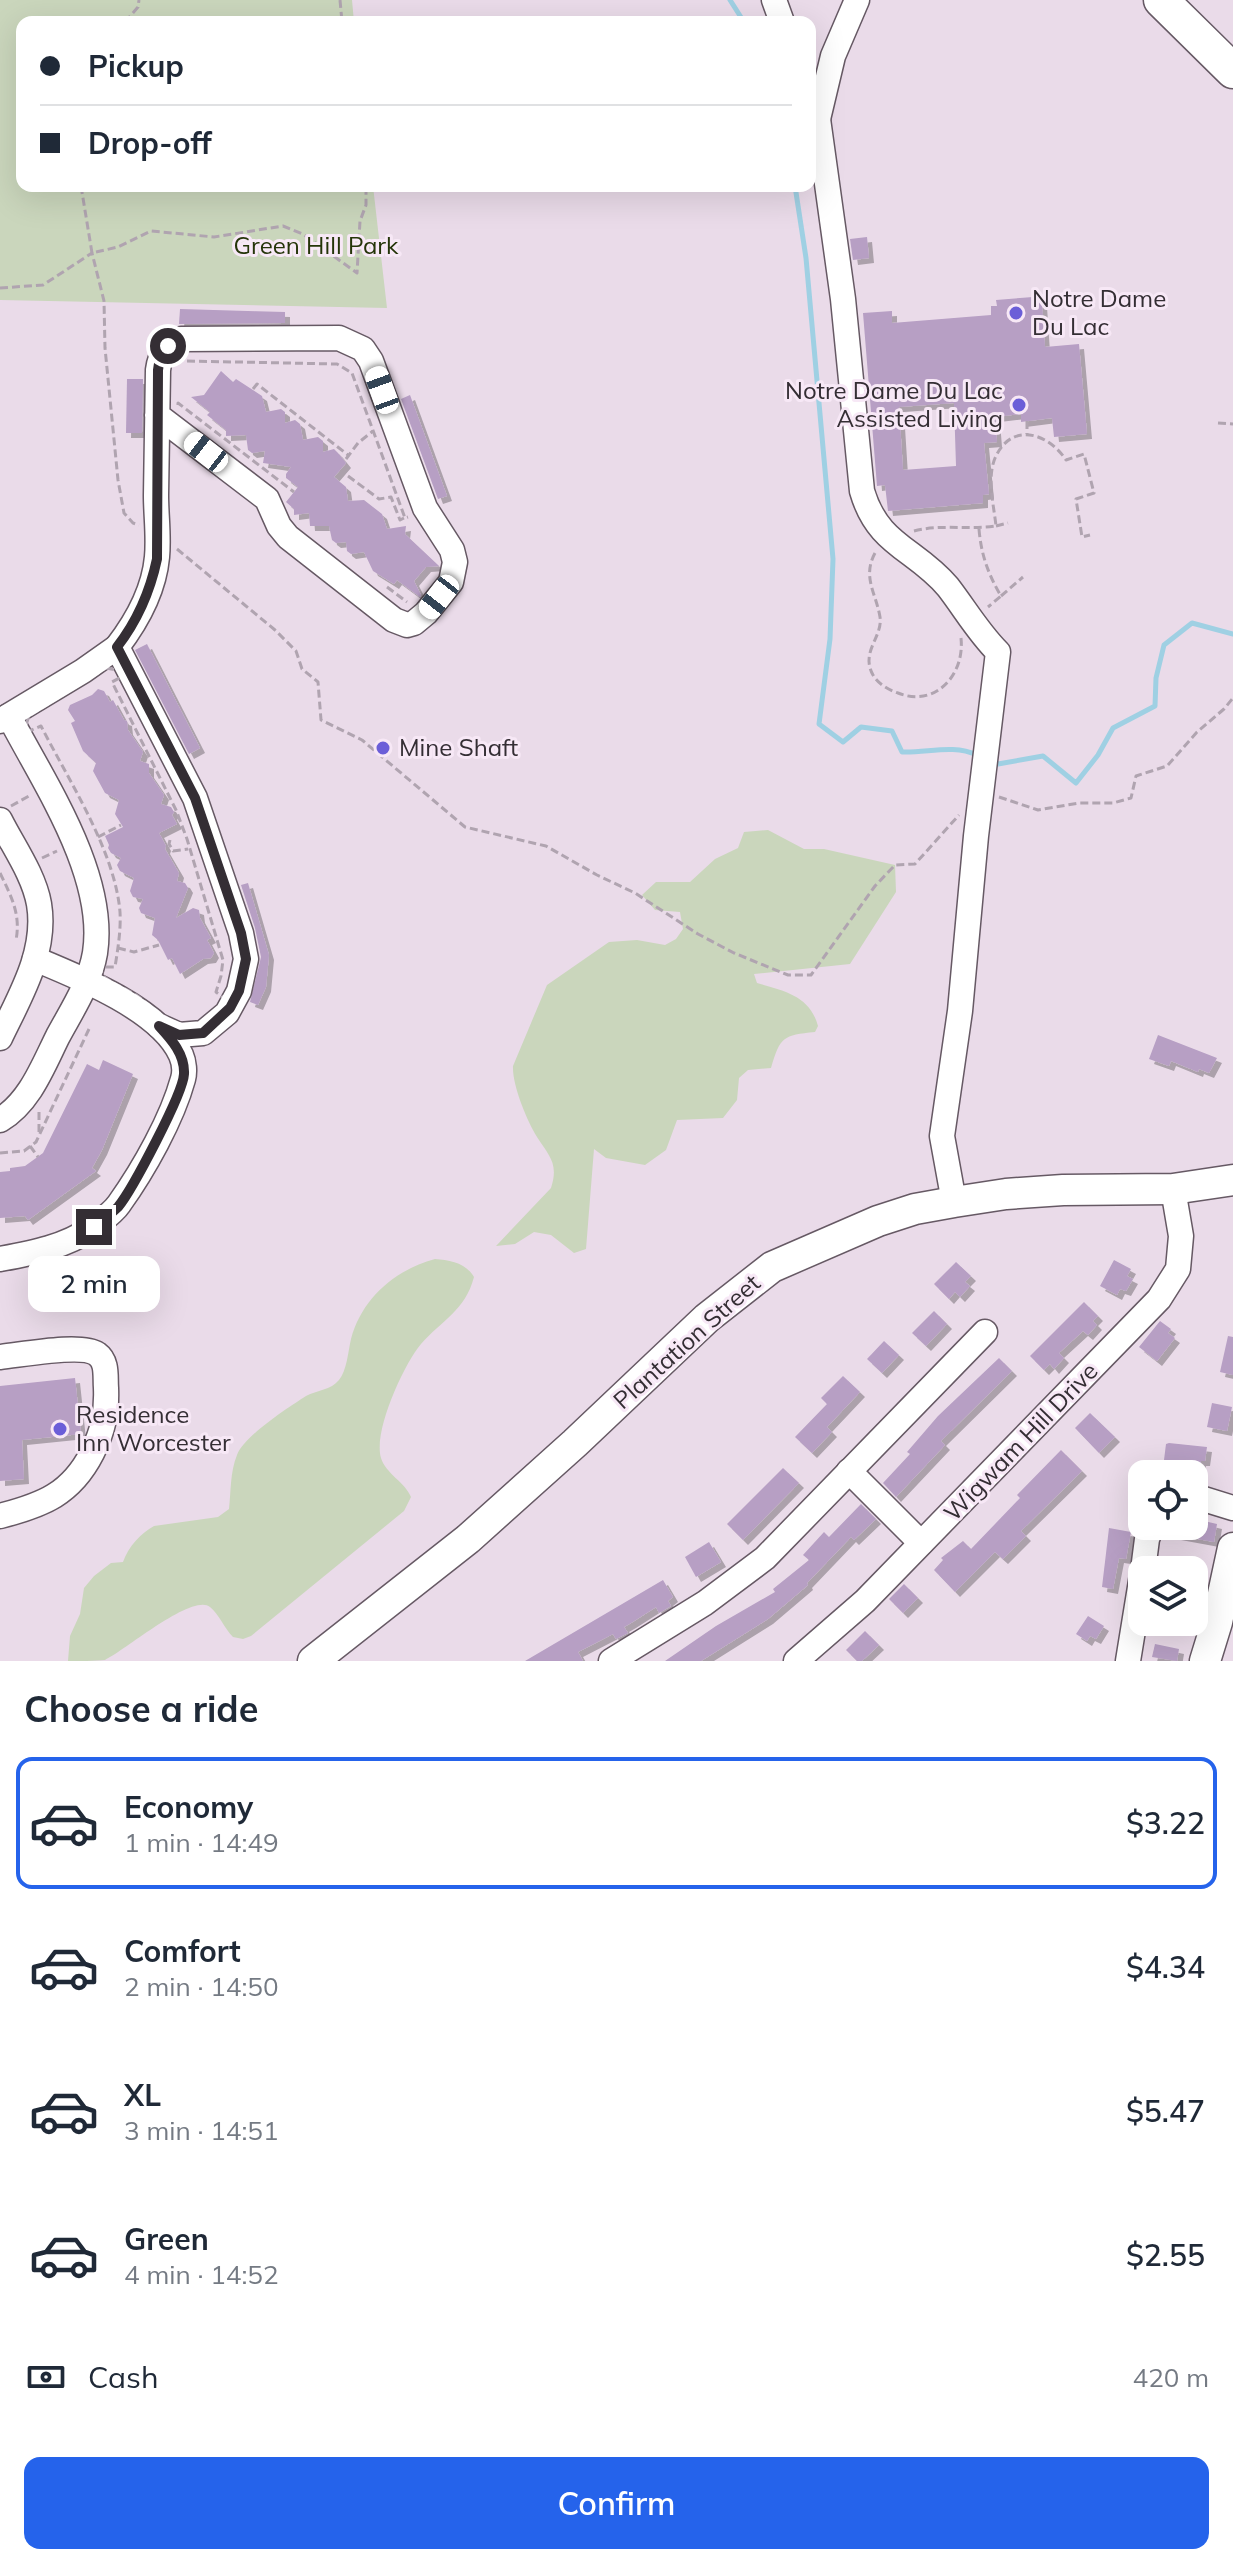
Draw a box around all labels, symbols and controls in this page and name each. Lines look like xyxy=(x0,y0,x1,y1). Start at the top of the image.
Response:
text: Pickup xyxy=(88,47,184,85)
text: Drop-off xyxy=(88,124,212,162)
park label: Green Hill Park xyxy=(234,230,399,260)
place label: Notre Dame Du Lac xyxy=(1032,283,1166,341)
marker: Notre Dame Du Lac xyxy=(1007,304,1025,322)
route start xyxy=(150,328,186,364)
car xyxy=(363,363,401,417)
place label: Notre Dame Du Lac Assisted Living xyxy=(785,375,1003,433)
marker: Notre Dame Du Lac Assisted Living xyxy=(1010,396,1028,414)
car xyxy=(180,428,232,476)
car xyxy=(415,571,463,623)
place label: Mine Shaft xyxy=(399,732,518,762)
marker: Mine Shaft xyxy=(374,739,392,757)
route end xyxy=(76,1209,112,1245)
callout: 2 min xyxy=(28,1255,160,1311)
text: 2 min xyxy=(60,1267,128,1300)
street label: Plantation Street xyxy=(607,1268,766,1415)
street label: Wigwam Hill Drive xyxy=(937,1356,1104,1527)
place label: Residence Inn Worcester xyxy=(76,1399,231,1457)
marker: Residence Inn Worcester xyxy=(51,1420,69,1438)
map controls xyxy=(1128,1460,1208,1636)
button: locate xyxy=(1128,1460,1208,1540)
button: layers xyxy=(1128,1556,1208,1636)
text: Choose a ride xyxy=(24,1686,258,1731)
icon: car xyxy=(28,1787,100,1859)
text: Economy xyxy=(124,1788,253,1826)
text: $3.22 xyxy=(1126,1804,1205,1842)
text: 1 min · 14:49 xyxy=(124,1826,279,1859)
icon: car xyxy=(28,1931,100,2003)
text: Comfort xyxy=(124,1932,241,1970)
text: $4.34 xyxy=(1126,1948,1205,1986)
text: 2 min · 14:50 xyxy=(124,1970,279,2003)
icon: car xyxy=(28,2075,100,2147)
text: XL xyxy=(124,2076,161,2114)
text: $5.47 xyxy=(1126,2092,1205,2130)
text: 3 min · 14:51 xyxy=(124,2114,279,2147)
icon: car xyxy=(28,2219,100,2291)
text: Green xyxy=(124,2220,209,2258)
text: $2.55 xyxy=(1126,2236,1205,2274)
text: 4 min · 14:52 xyxy=(124,2258,279,2291)
icon: cash xyxy=(24,2355,68,2399)
text: Cash xyxy=(88,2358,159,2396)
text: 420 m xyxy=(1133,2361,1209,2394)
button: Confirm xyxy=(24,2457,1209,2549)

